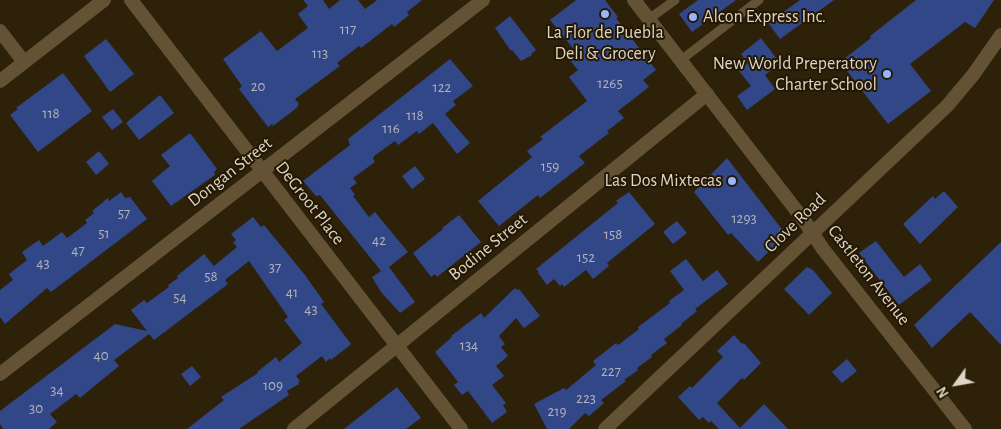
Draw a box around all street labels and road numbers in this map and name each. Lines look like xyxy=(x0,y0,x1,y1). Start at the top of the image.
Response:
street label: Dongan Street xyxy=(184,132,276,212)
street label: DeGroot Place xyxy=(271,157,349,249)
street label: Clove Road xyxy=(760,189,830,257)
street label: Bodine Street xyxy=(444,209,532,285)
street label: Castleton Avenue xyxy=(823,220,915,330)

